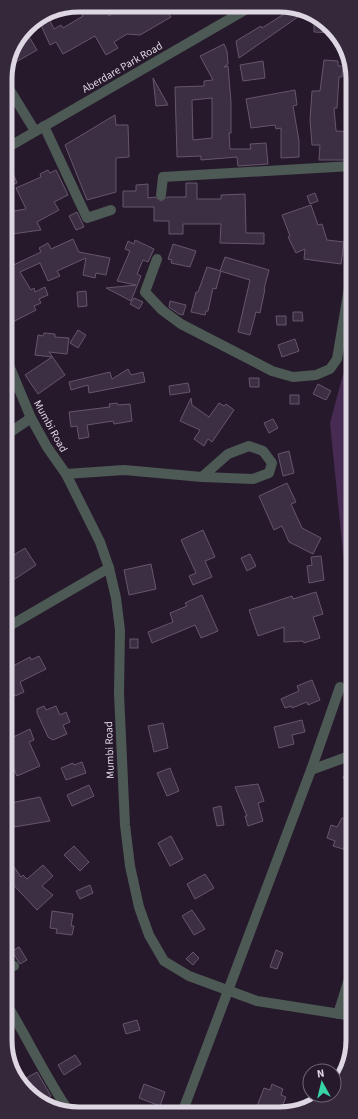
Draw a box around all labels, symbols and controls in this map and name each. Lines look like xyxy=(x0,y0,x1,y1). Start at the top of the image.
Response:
street label: Aberdare Park Road xyxy=(79,38,165,97)
street label: Mumbi Road xyxy=(30,397,71,455)
street label: Mumbi Road xyxy=(101,721,118,779)
north arrow xyxy=(302,1063,342,1103)
text: N xyxy=(316,1066,325,1082)

